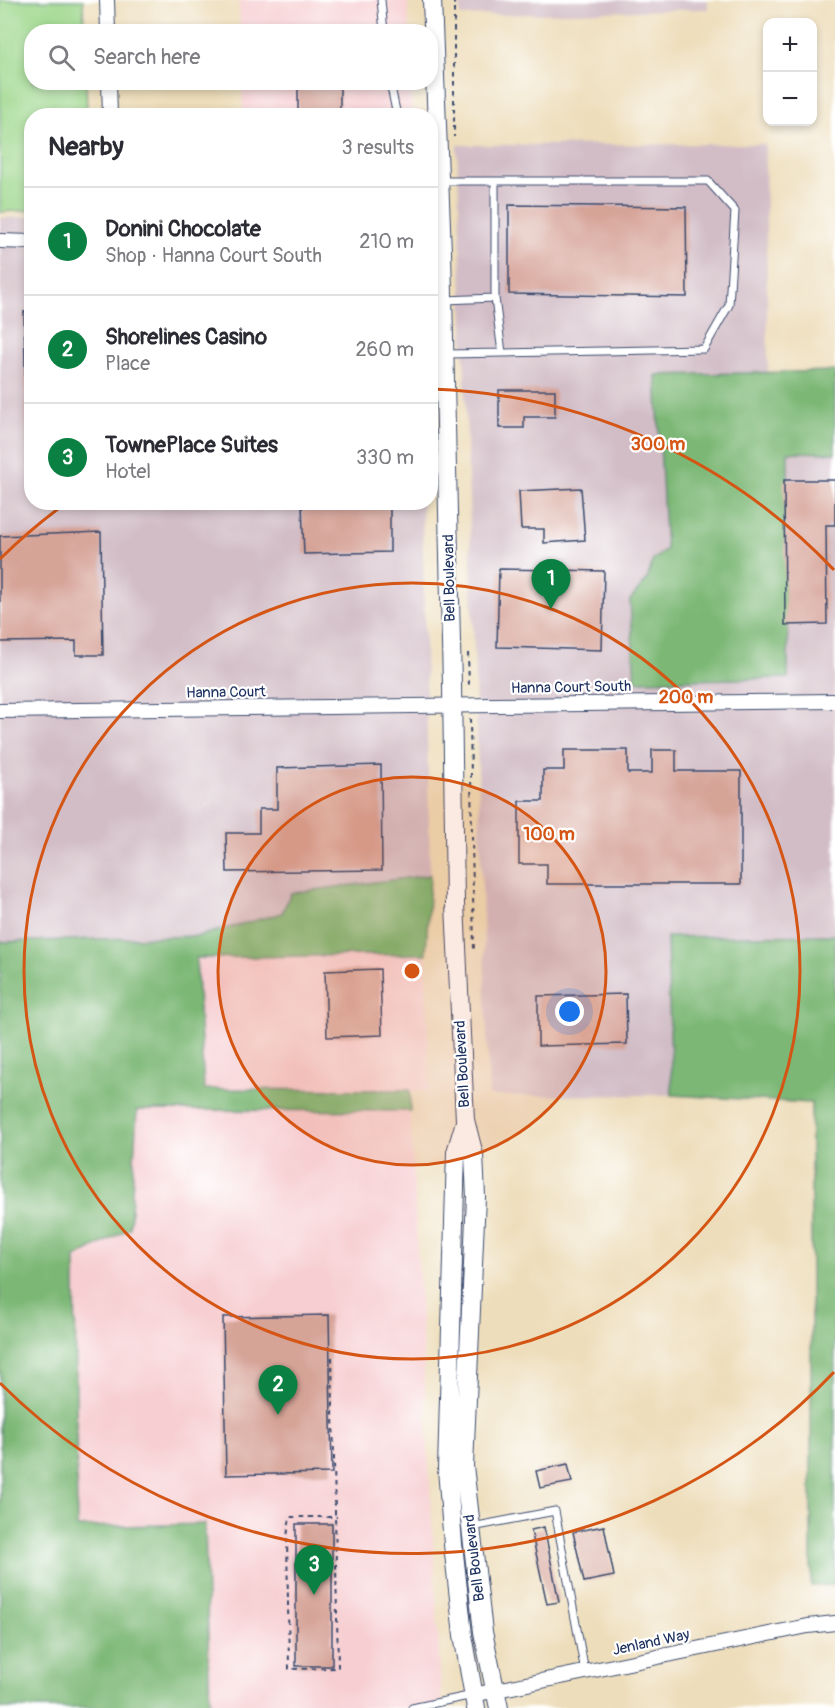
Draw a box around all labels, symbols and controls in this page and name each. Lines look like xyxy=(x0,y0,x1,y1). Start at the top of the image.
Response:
map controls xyxy=(763,18,817,126)
button: + xyxy=(763,18,817,72)
search box xyxy=(24,24,438,90)
icon: search xyxy=(45,41,78,74)
text: Search here xyxy=(93,43,200,71)
button: − xyxy=(763,72,817,126)
text: Nearby xyxy=(48,131,124,163)
text: 3 results xyxy=(342,135,414,160)
text: Donini Chocolate xyxy=(105,215,261,243)
text: 1 xyxy=(64,229,71,254)
text: 210 m xyxy=(359,229,414,254)
text: Shop · Hanna Court South xyxy=(105,243,322,268)
text: Shorelines Casino xyxy=(105,323,267,351)
text: 2 xyxy=(62,337,73,362)
text: 260 m xyxy=(355,337,414,362)
text: Place xyxy=(105,351,150,376)
text: TownePlace Suites xyxy=(105,431,278,459)
text: 300 m xyxy=(631,433,685,456)
text: 3 xyxy=(62,445,73,470)
text: 330 m xyxy=(356,445,414,470)
text: Hotel xyxy=(105,459,151,484)
street label: Bell Boulevard xyxy=(439,534,460,622)
pin: 1 xyxy=(532,560,570,609)
street label: Hanna Court South xyxy=(511,677,631,698)
street label: Hanna Court xyxy=(186,682,267,703)
text: 200 m xyxy=(659,686,713,709)
text: 100 m xyxy=(523,823,575,846)
centre of rings xyxy=(402,961,422,981)
your location xyxy=(555,997,584,1026)
street label: Bell Boulevard xyxy=(451,1020,474,1108)
pin: 2 xyxy=(258,1366,298,1415)
street label: Bell Boulevard xyxy=(460,1513,489,1603)
pin: 3 xyxy=(294,1546,334,1595)
street label: Jenland Way xyxy=(611,1625,692,1660)

